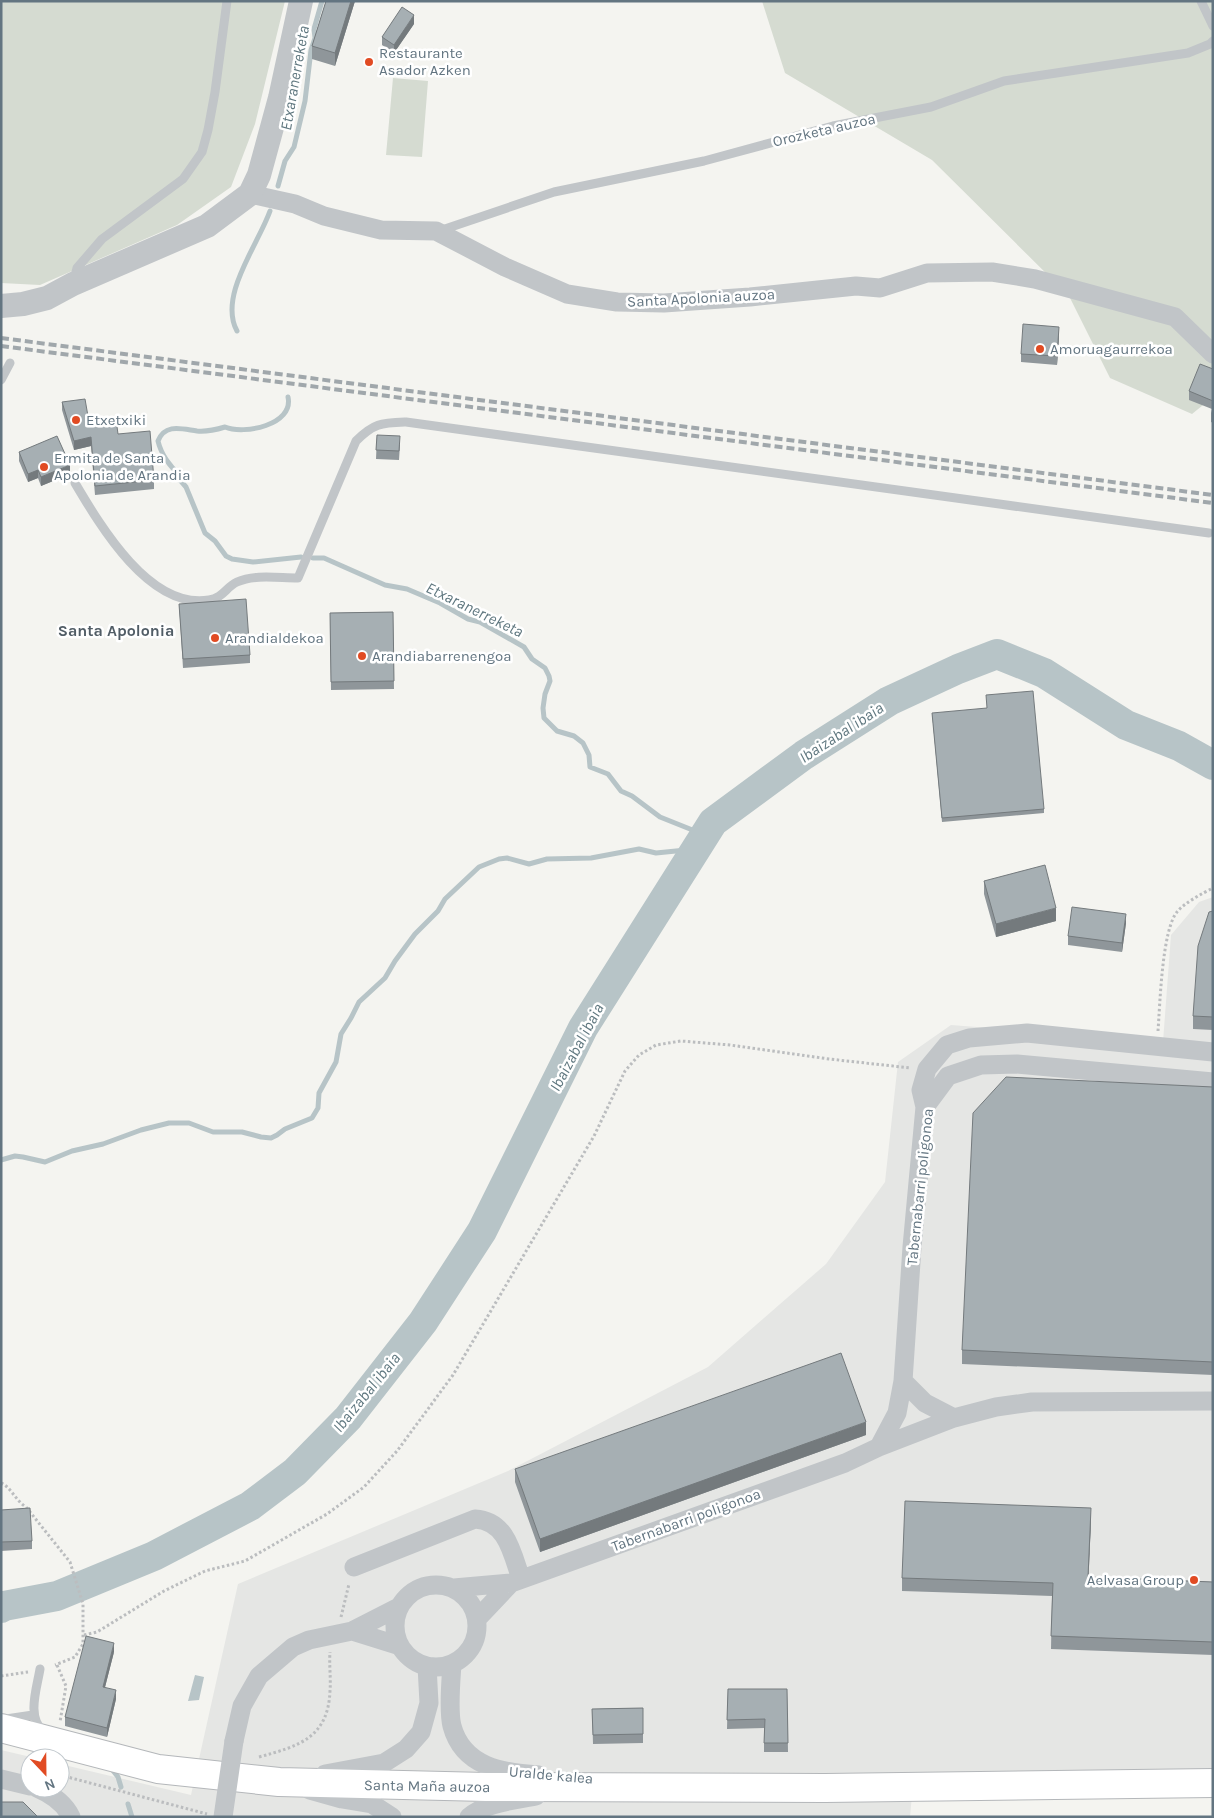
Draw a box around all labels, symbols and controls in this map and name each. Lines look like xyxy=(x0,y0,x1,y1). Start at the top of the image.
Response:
water label: Etxaranerreketa xyxy=(276,24,313,132)
place label: Restaurante Asador Azken xyxy=(379,44,471,79)
marker: Restaurante Asador Azken xyxy=(363,56,375,68)
street label: Orozketa auzoa xyxy=(771,109,877,151)
street label: Santa Apolonia auzoa xyxy=(627,285,775,311)
place label: Amoruagaurrekoa xyxy=(1050,340,1173,358)
marker: Amoruagaurrekoa xyxy=(1034,343,1046,355)
place label: Etxetxiki xyxy=(86,411,146,429)
marker: Etxetxiki xyxy=(70,414,82,426)
place label: Ermita de Santa Apolonia de Arandia xyxy=(54,449,190,484)
marker: Ermita de Santa Apolonia de Arandia xyxy=(38,461,50,473)
water label: Etxaranerreketa xyxy=(423,578,527,641)
district label: Santa Apolonia xyxy=(58,621,174,640)
place label: Arandialdekoa xyxy=(225,629,324,647)
marker: Arandialdekoa xyxy=(209,632,221,644)
place label: Arandiabarrenengoa xyxy=(372,647,511,665)
marker: Arandiabarrenengoa xyxy=(356,650,368,662)
water label: Ibaizabal ibaia xyxy=(796,698,887,767)
water label: Ibaizabal ibaia xyxy=(545,1000,608,1094)
street label: Tabernabarri poligonoa xyxy=(903,1108,937,1266)
water label: Ibaizabal ibaia xyxy=(329,1349,404,1436)
street label: Tabernabarri poligonoa xyxy=(609,1485,763,1555)
place label: Aelvasa Group xyxy=(1087,1571,1184,1589)
marker: Aelvasa Group xyxy=(1188,1574,1200,1586)
north arrow xyxy=(20,1748,70,1798)
street label: Uralde kalea xyxy=(508,1762,594,1788)
text: N xyxy=(42,1775,58,1794)
street label: Santa Maña auzoa xyxy=(364,1776,490,1796)

